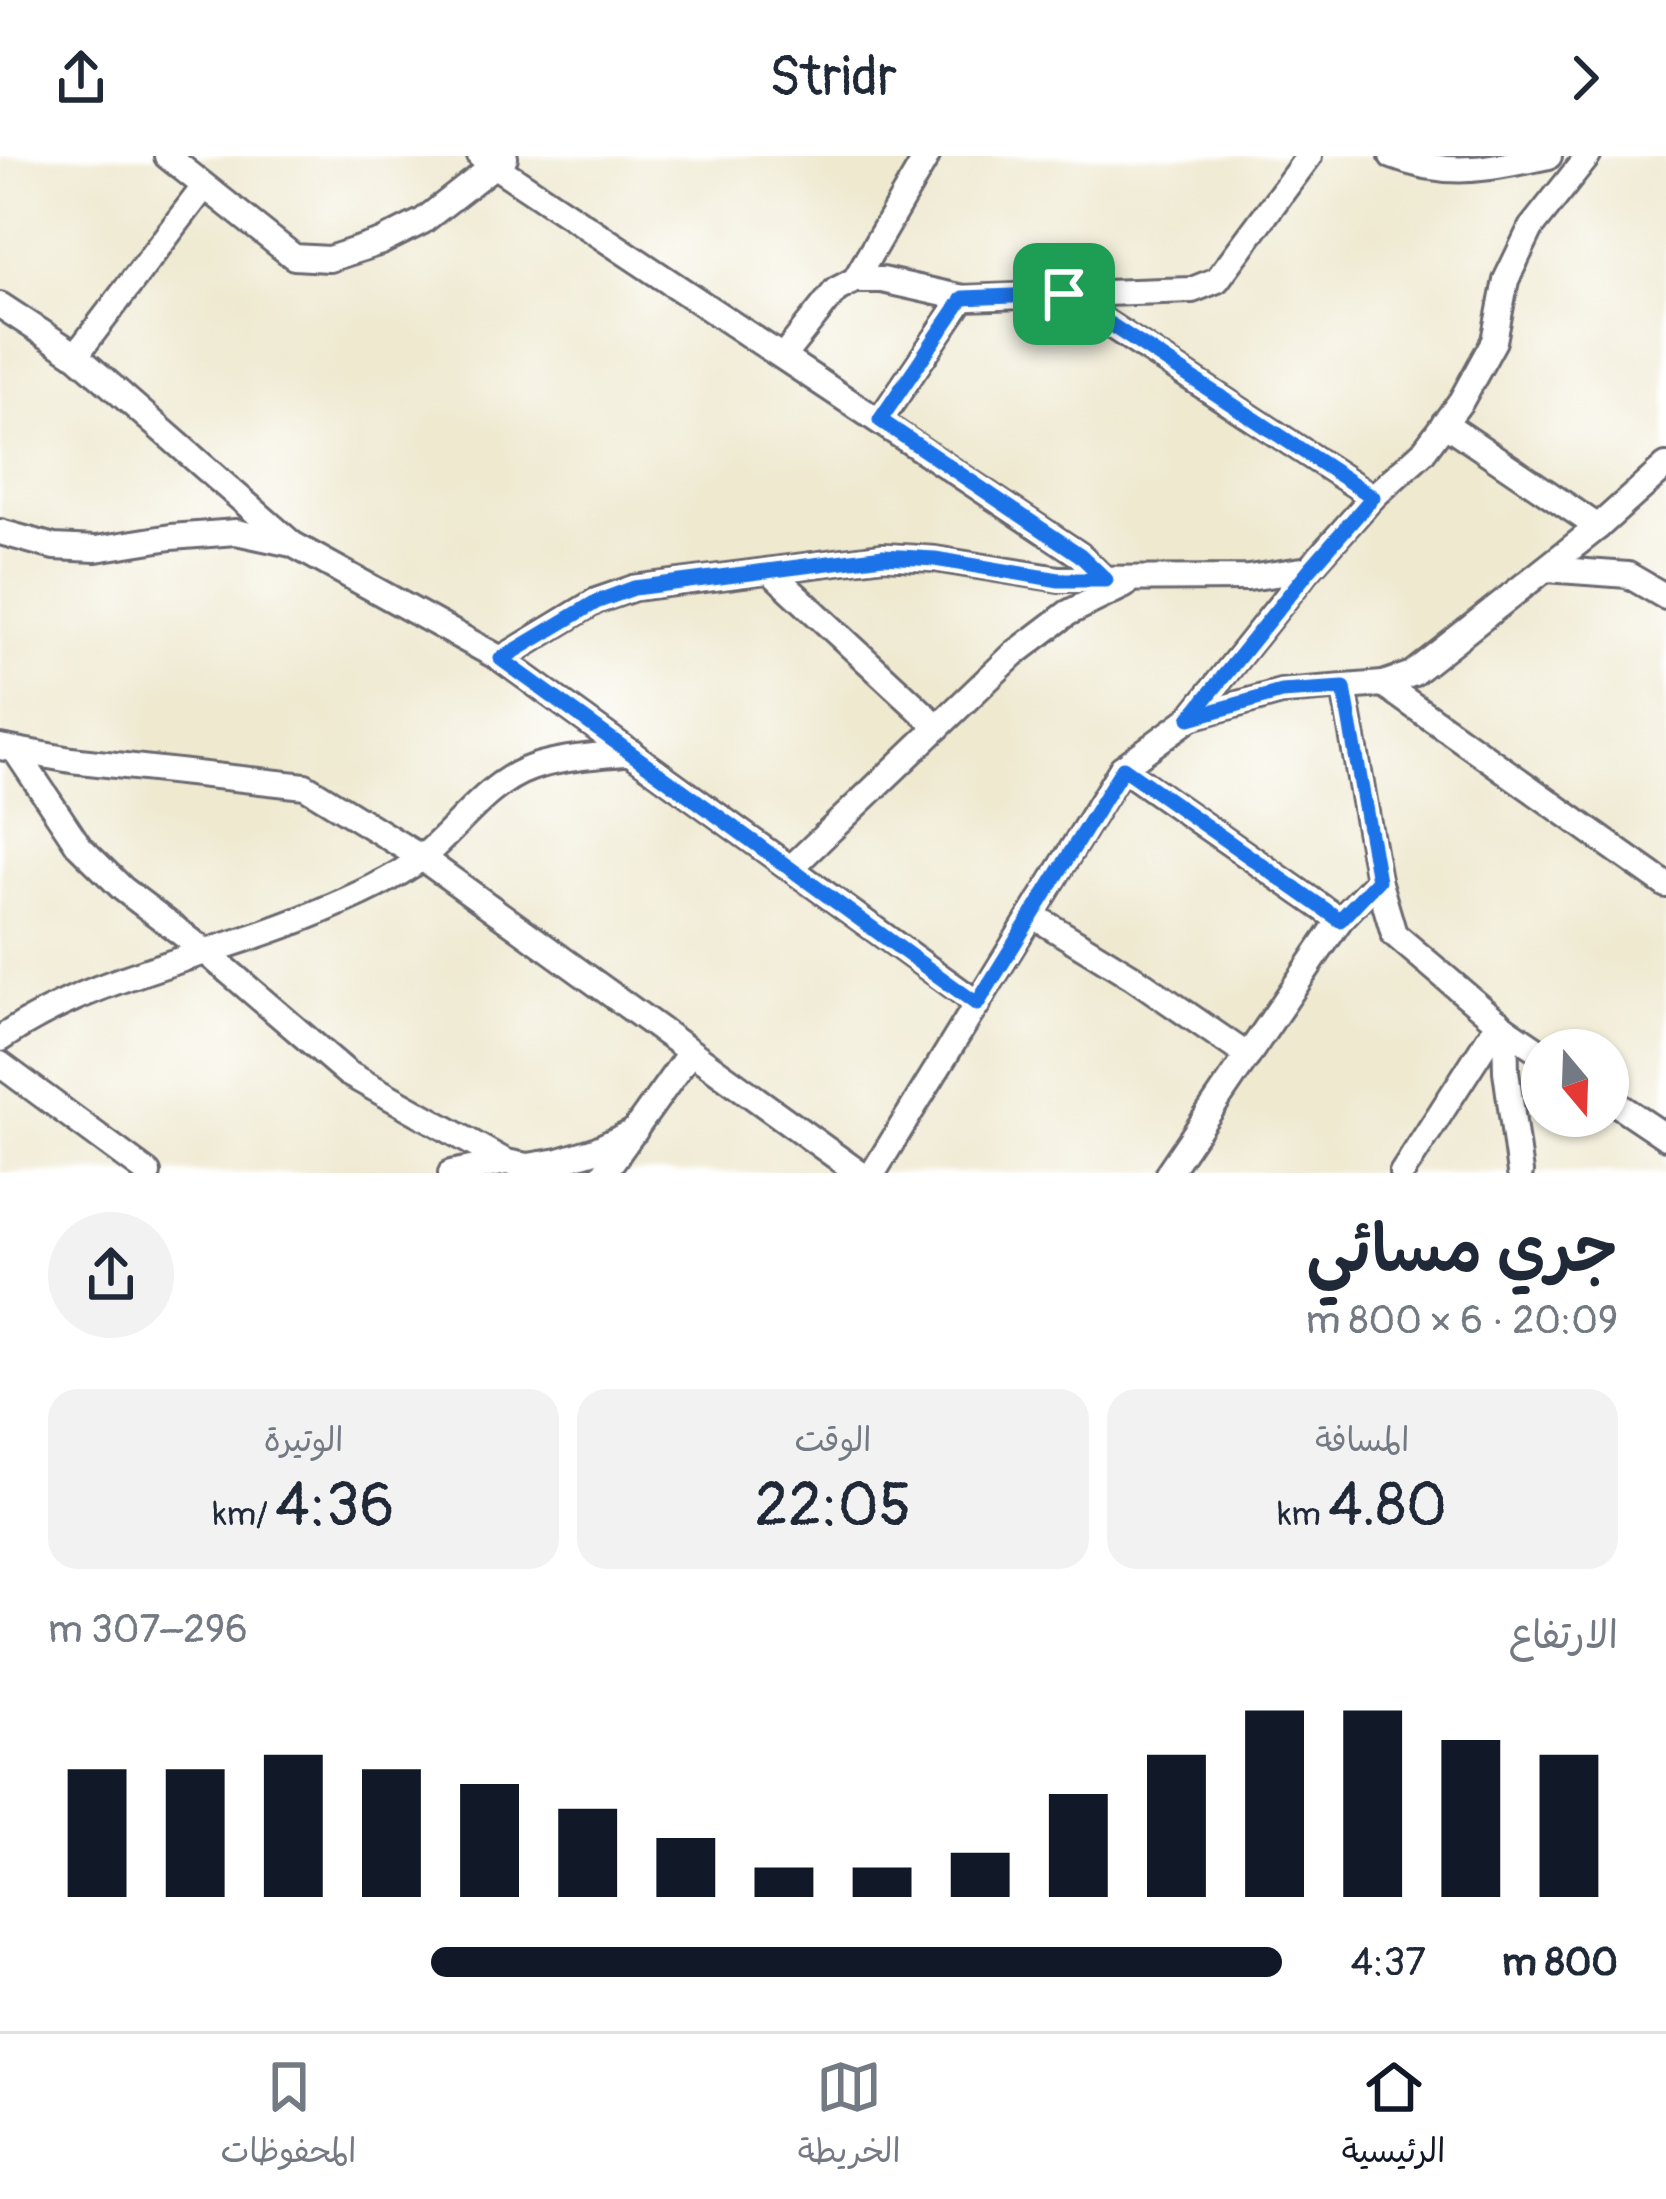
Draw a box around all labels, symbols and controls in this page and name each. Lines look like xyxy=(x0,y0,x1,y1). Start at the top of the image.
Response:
text: Stridr xyxy=(769,44,897,112)
icon: share xyxy=(48,45,114,111)
icon: forward xyxy=(1552,45,1618,111)
pin xyxy=(1013,243,1115,345)
icon: arrive xyxy=(1031,261,1097,327)
north arrow xyxy=(1521,1029,1629,1137)
map controls xyxy=(1521,1029,1629,1137)
text: جري مسائي xyxy=(1306,1209,1618,1292)
button: share xyxy=(48,1212,174,1338)
text: 20:09 · 6 × 800 m xyxy=(1306,1296,1618,1345)
text: الوتيرة xyxy=(264,1420,344,1461)
text: الوقت xyxy=(795,1420,872,1461)
text: المسافة xyxy=(1315,1420,1409,1461)
text: 4:36 xyxy=(275,1469,394,1544)
text: 22:05 xyxy=(755,1469,911,1544)
text: 4.80 xyxy=(1328,1469,1447,1544)
text: /km xyxy=(213,1494,275,1535)
text: km xyxy=(1278,1494,1328,1535)
text: 296–307 m xyxy=(48,1605,248,1654)
text: الارتفاع xyxy=(1509,1611,1618,1660)
text: 4:37 xyxy=(1351,1938,1426,1987)
text: 800 m xyxy=(1502,1938,1618,1987)
tab: المحفوظات xyxy=(221,2054,356,2180)
tab: الخريطة xyxy=(798,2054,901,2180)
tab: الرئيسية xyxy=(1342,2054,1445,2180)

